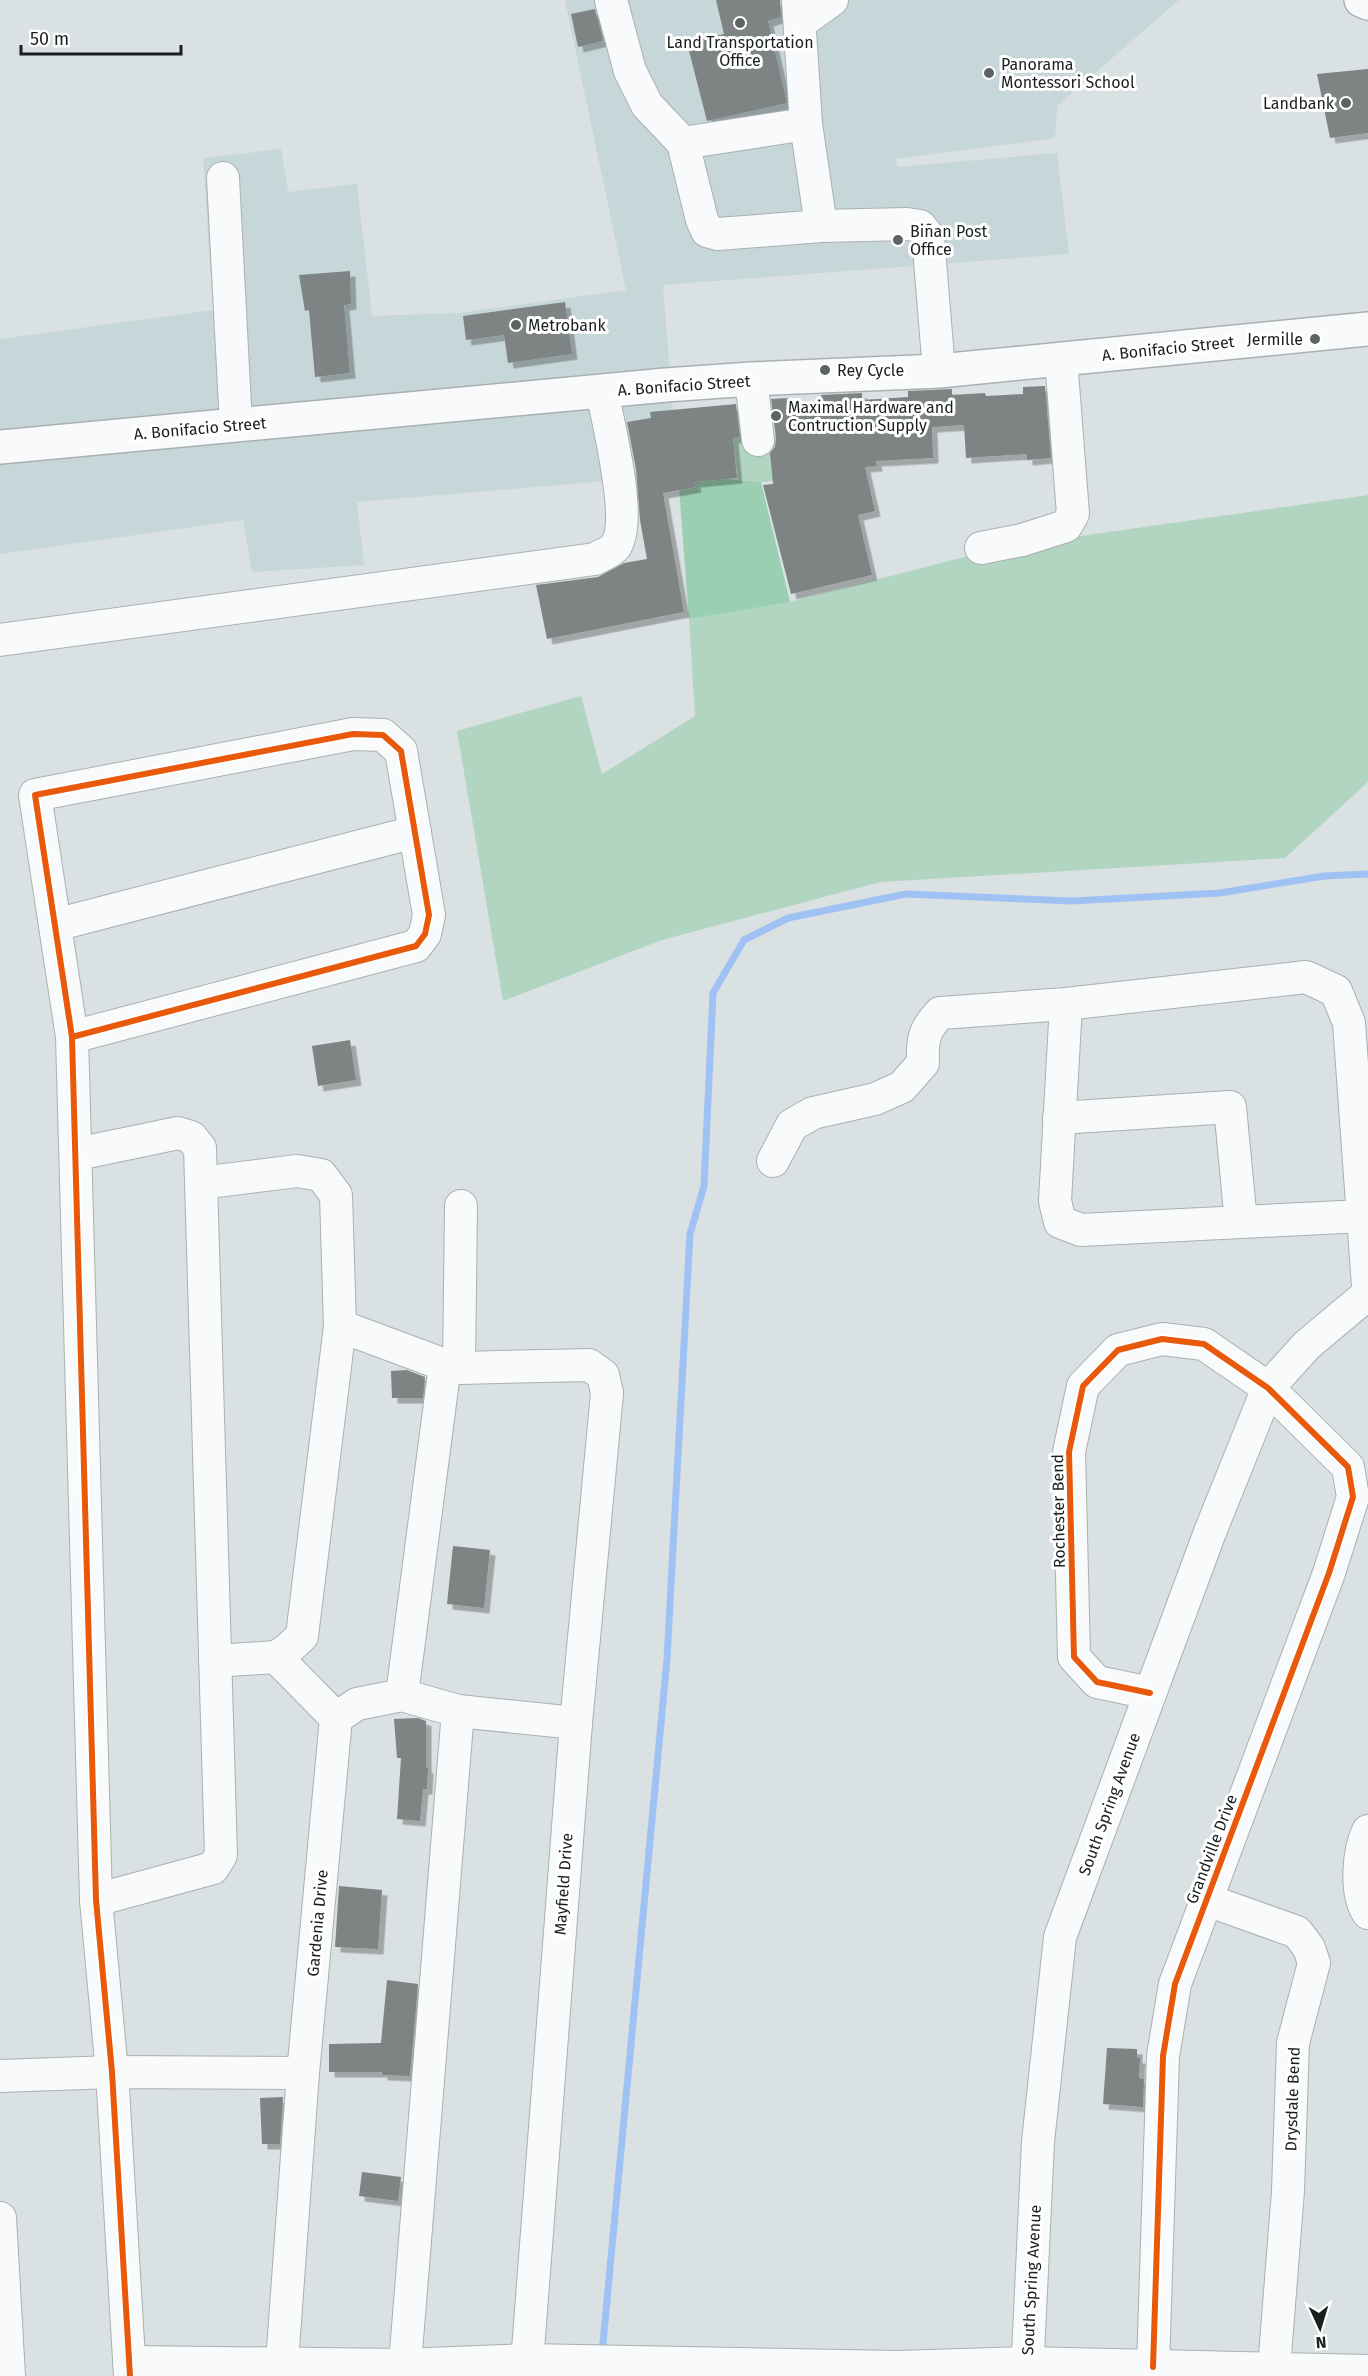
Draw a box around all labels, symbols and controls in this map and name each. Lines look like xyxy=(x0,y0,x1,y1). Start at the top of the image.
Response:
marker: Land Transportation Office xyxy=(733,16,747,30)
scale bar xyxy=(21,18,182,56)
text: 50 m xyxy=(30,28,69,50)
place label: Land Transportation Office xyxy=(666,33,814,70)
place label: Panorama Montessori School xyxy=(1001,55,1135,92)
marker: Panorama Montessori School xyxy=(982,66,996,80)
place label: Landbank xyxy=(1263,94,1335,113)
marker: Landbank xyxy=(1339,96,1353,110)
place label: Biñan Post Office xyxy=(910,222,988,259)
marker: Biñan Post Office xyxy=(891,233,905,247)
place label: Metrobank xyxy=(528,316,606,335)
marker: Metrobank xyxy=(509,318,523,332)
place label: Jermille xyxy=(1247,330,1303,349)
street label: A. Bonifacio Street xyxy=(1101,332,1235,365)
marker: Jermille xyxy=(1308,332,1322,346)
place label: Rey Cycle xyxy=(837,361,904,380)
marker: Rey Cycle xyxy=(818,363,832,377)
street label: A. Bonifacio Street xyxy=(617,371,751,400)
place label: Maximal Hardware and Contruction Supply xyxy=(788,398,954,435)
marker: Maximal Hardware and Contruction Supply xyxy=(769,409,783,423)
street label: A. Bonifacio Street xyxy=(133,413,267,444)
street label: Rochester Bend xyxy=(1048,1454,1069,1568)
street label: South Spring Avenue xyxy=(1075,1730,1144,1878)
street label: Grandville Drive xyxy=(1182,1792,1241,1907)
street label: Mayfield Drive xyxy=(550,1832,577,1936)
street label: Gardenia Drive xyxy=(303,1869,332,1977)
street label: Drysdale Bend xyxy=(1281,2046,1304,2152)
street label: South Spring Avenue xyxy=(1018,2204,1045,2356)
north arrow xyxy=(1290,2298,1350,2358)
text: N xyxy=(1315,2333,1327,2352)

